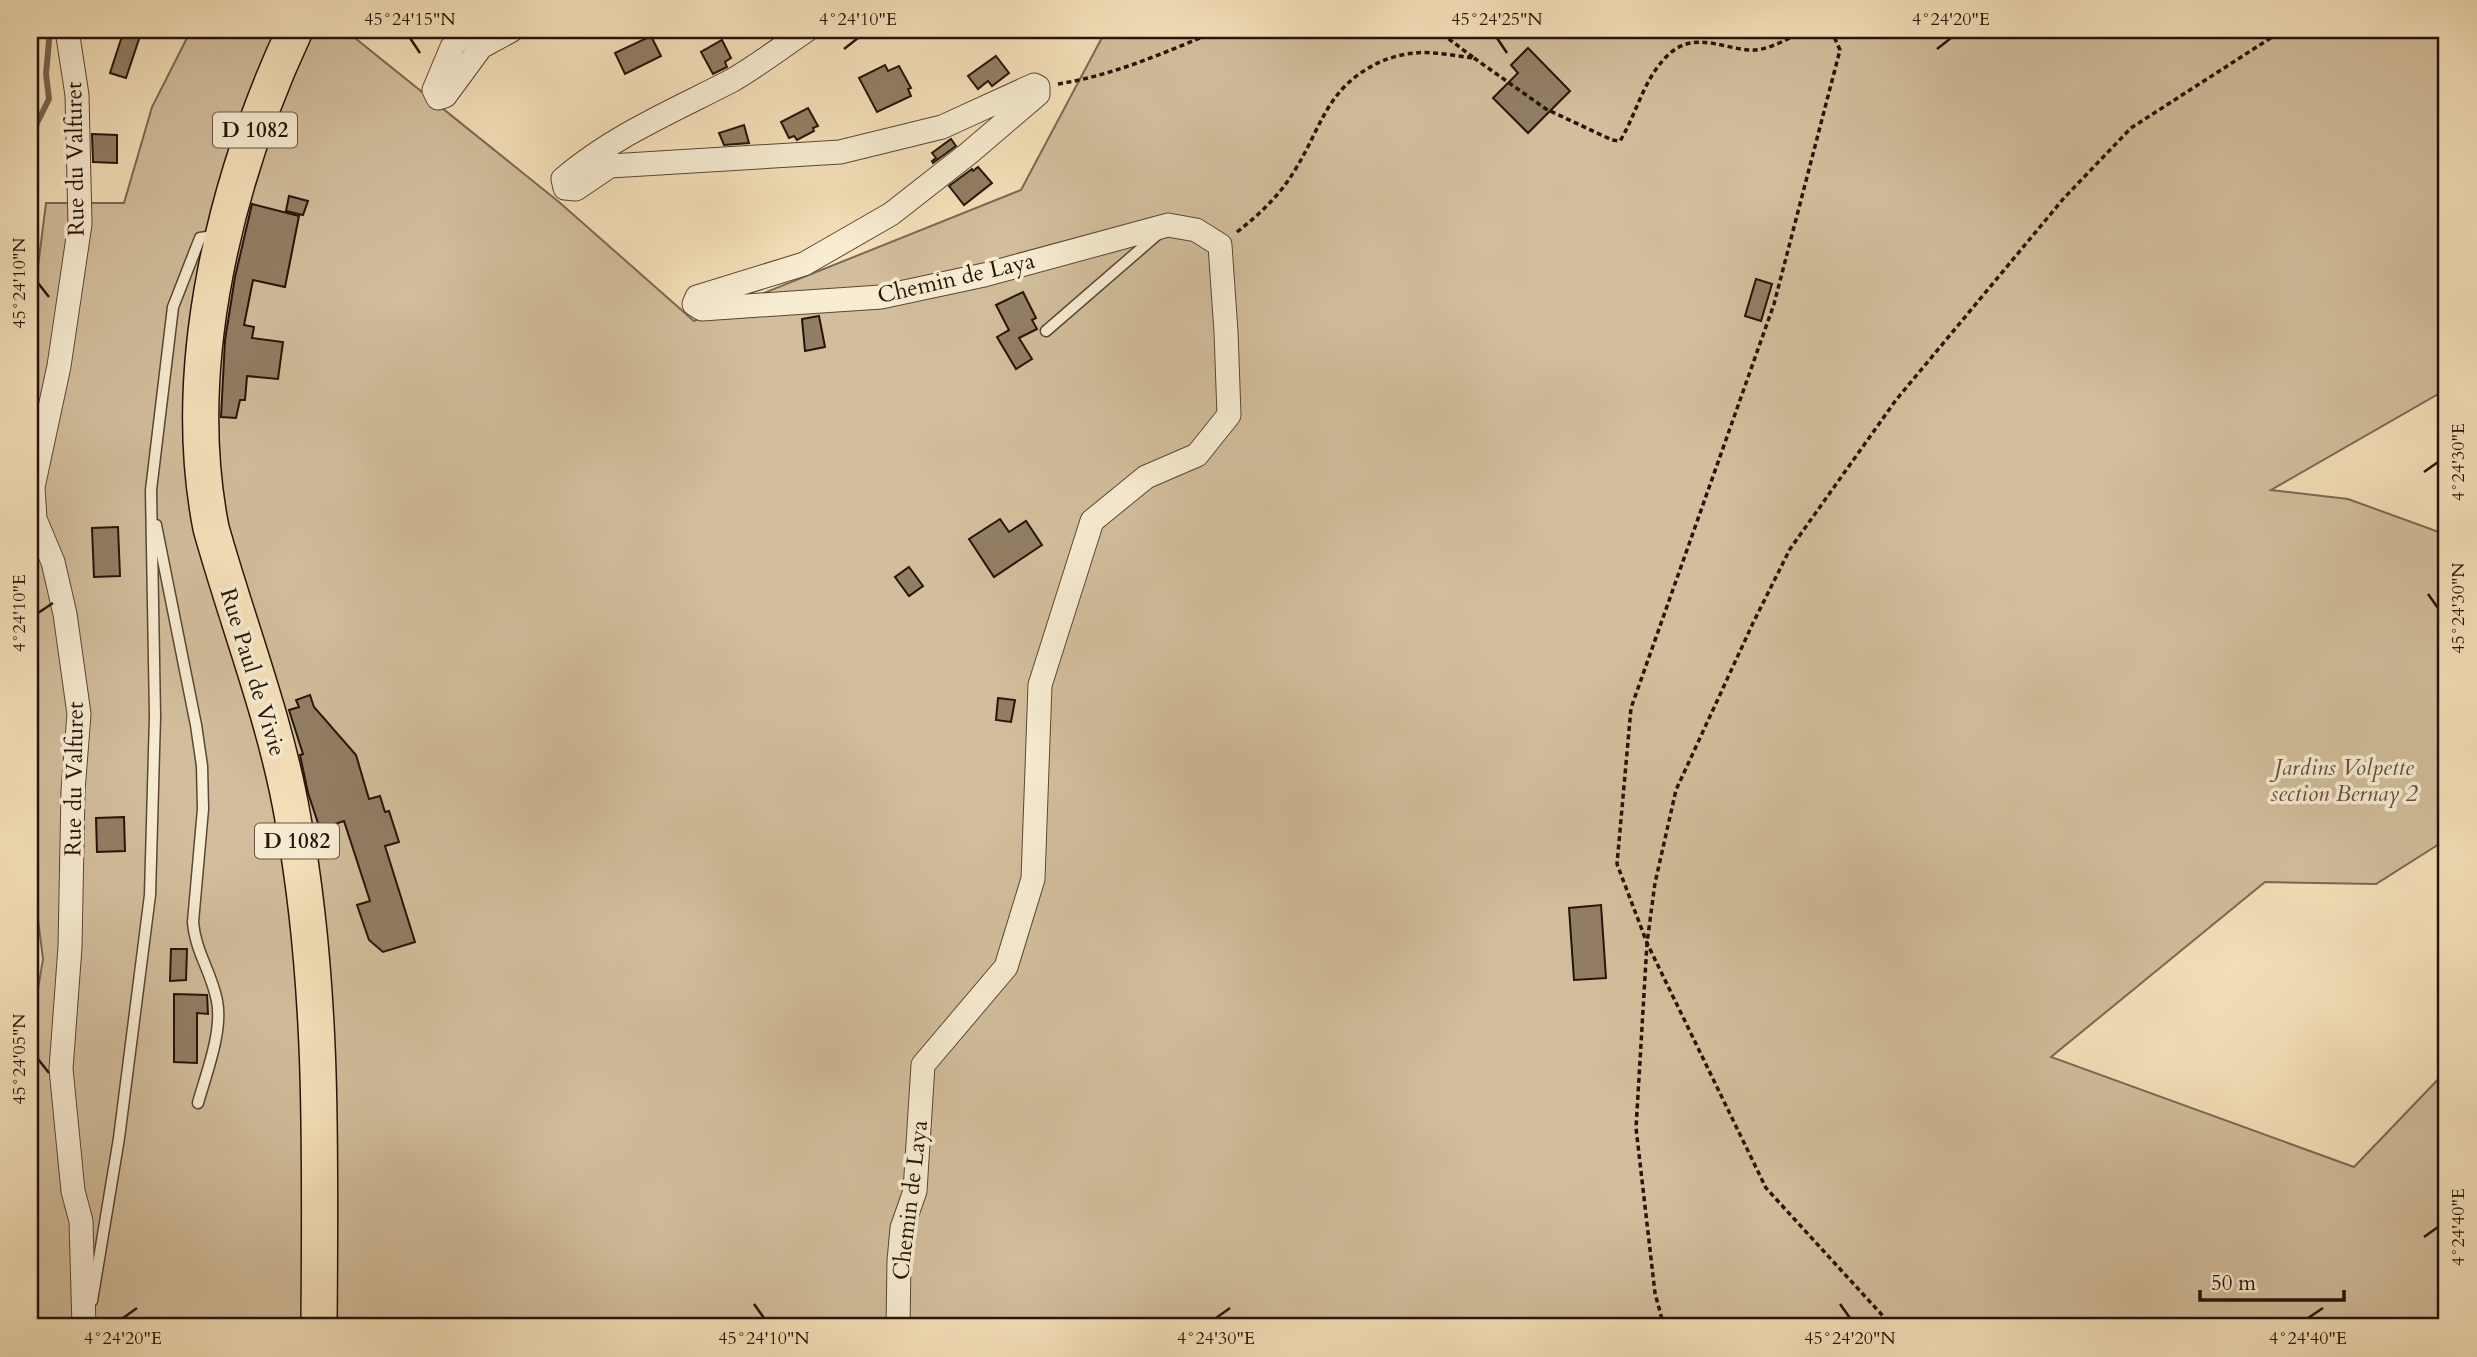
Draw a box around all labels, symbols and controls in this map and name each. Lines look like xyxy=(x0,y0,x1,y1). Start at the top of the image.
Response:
text: 45°24'15"N xyxy=(364,7,456,32)
text: 4°24'10"E xyxy=(819,7,897,32)
text: 45°24'25"N xyxy=(1451,7,1543,32)
text: 4°24'20"E xyxy=(1912,7,1990,32)
street label: Rue du Valfuret xyxy=(58,81,92,237)
road number: D 1082 xyxy=(213,113,297,148)
text: 45°24'10"N xyxy=(7,237,32,329)
street label: Chemin de Laya xyxy=(874,245,1038,311)
text: 4°24'30"E xyxy=(2446,423,2471,501)
text: 45°24'30"N xyxy=(2446,562,2471,654)
text: 4°24'10"E xyxy=(7,574,32,652)
street label: Rue Paul de Vivie xyxy=(213,584,293,760)
street label: Rue du Valfuret xyxy=(57,701,91,857)
park label: Jardins Volpette section Bernay 2 xyxy=(2269,752,2418,809)
road number: D 1082 xyxy=(255,824,339,858)
text: 45°24'05"N xyxy=(7,1013,32,1105)
street label: Chemin de Laya xyxy=(885,1118,935,1282)
text: 4°24'40"E xyxy=(2446,1188,2471,1266)
scale bar xyxy=(2200,1259,2344,1303)
text: 50 m xyxy=(2211,1269,2256,1298)
text: 4°24'20"E xyxy=(84,1326,162,1351)
text: 45°24'10"N xyxy=(718,1326,810,1351)
text: 4°24'30"E xyxy=(1177,1326,1255,1351)
text: 45°24'20"N xyxy=(1804,1326,1896,1351)
text: 4°24'40"E xyxy=(2269,1326,2347,1351)

